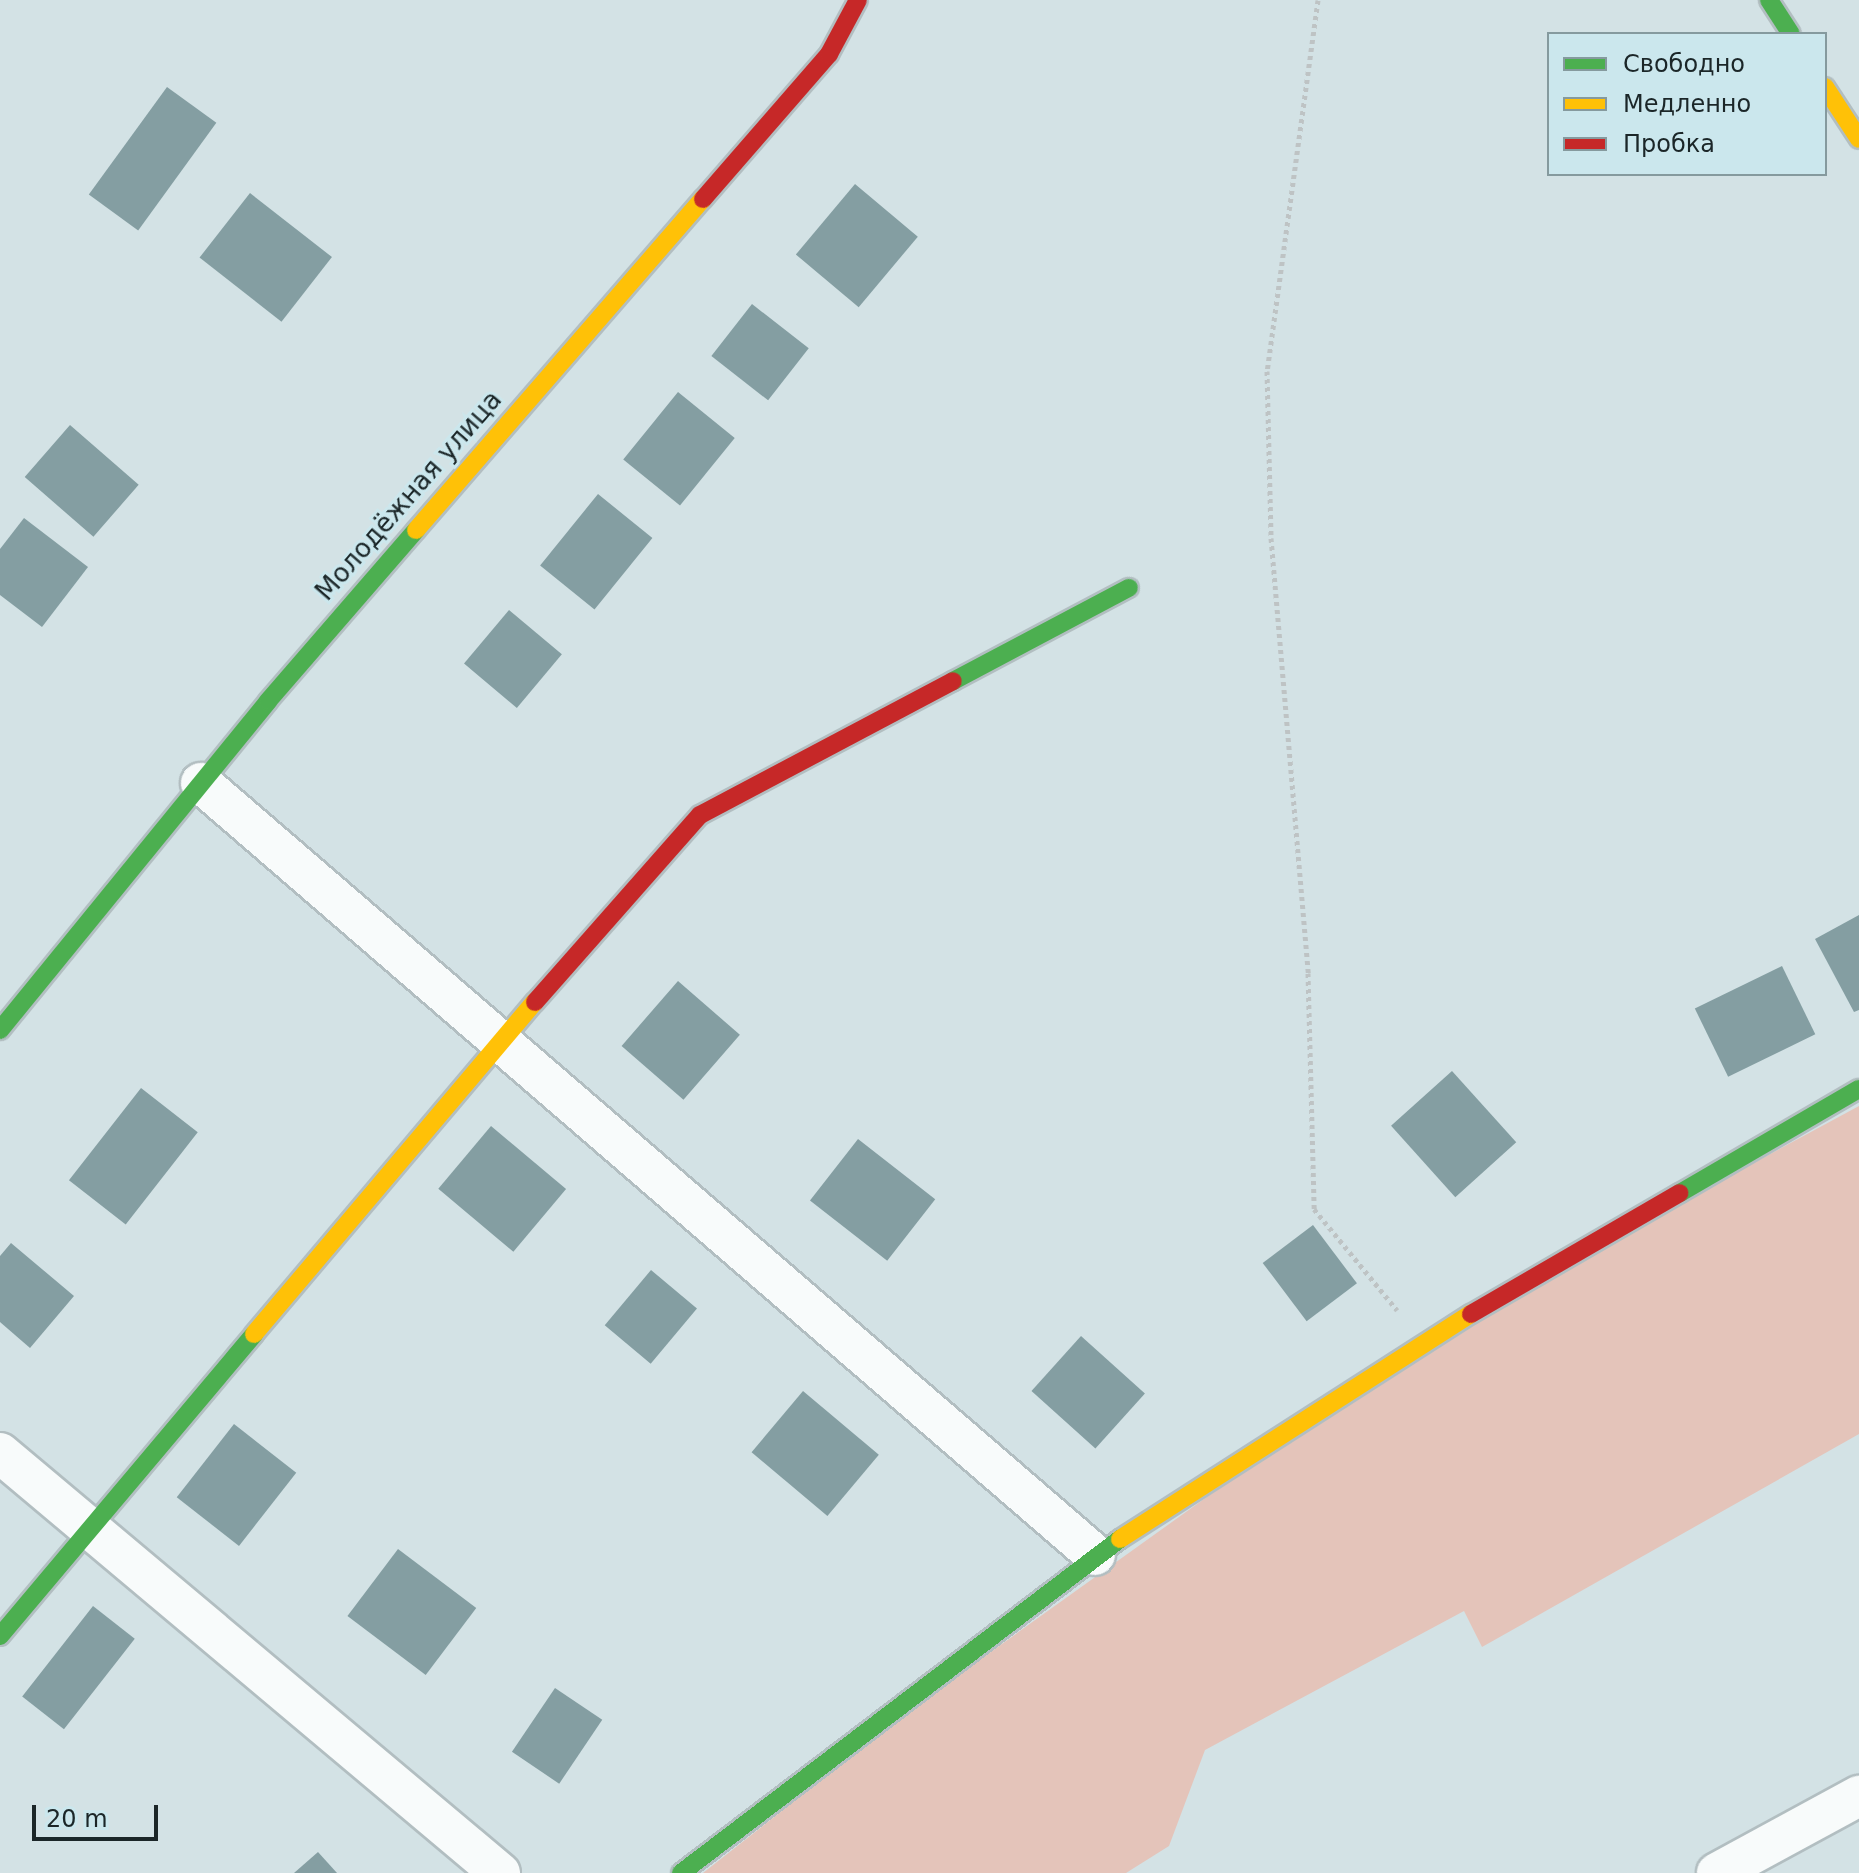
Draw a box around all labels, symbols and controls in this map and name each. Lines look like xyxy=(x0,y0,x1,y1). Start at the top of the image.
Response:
legend xyxy=(1547,32,1827,176)
text: Свободно xyxy=(1623,50,1745,78)
text: Медленно xyxy=(1623,90,1751,118)
text: Пробка xyxy=(1623,130,1715,158)
street label: Молодёжная улица xyxy=(309,385,509,607)
scale bar xyxy=(36,1789,162,1839)
text: 20 m xyxy=(46,1805,108,1833)

